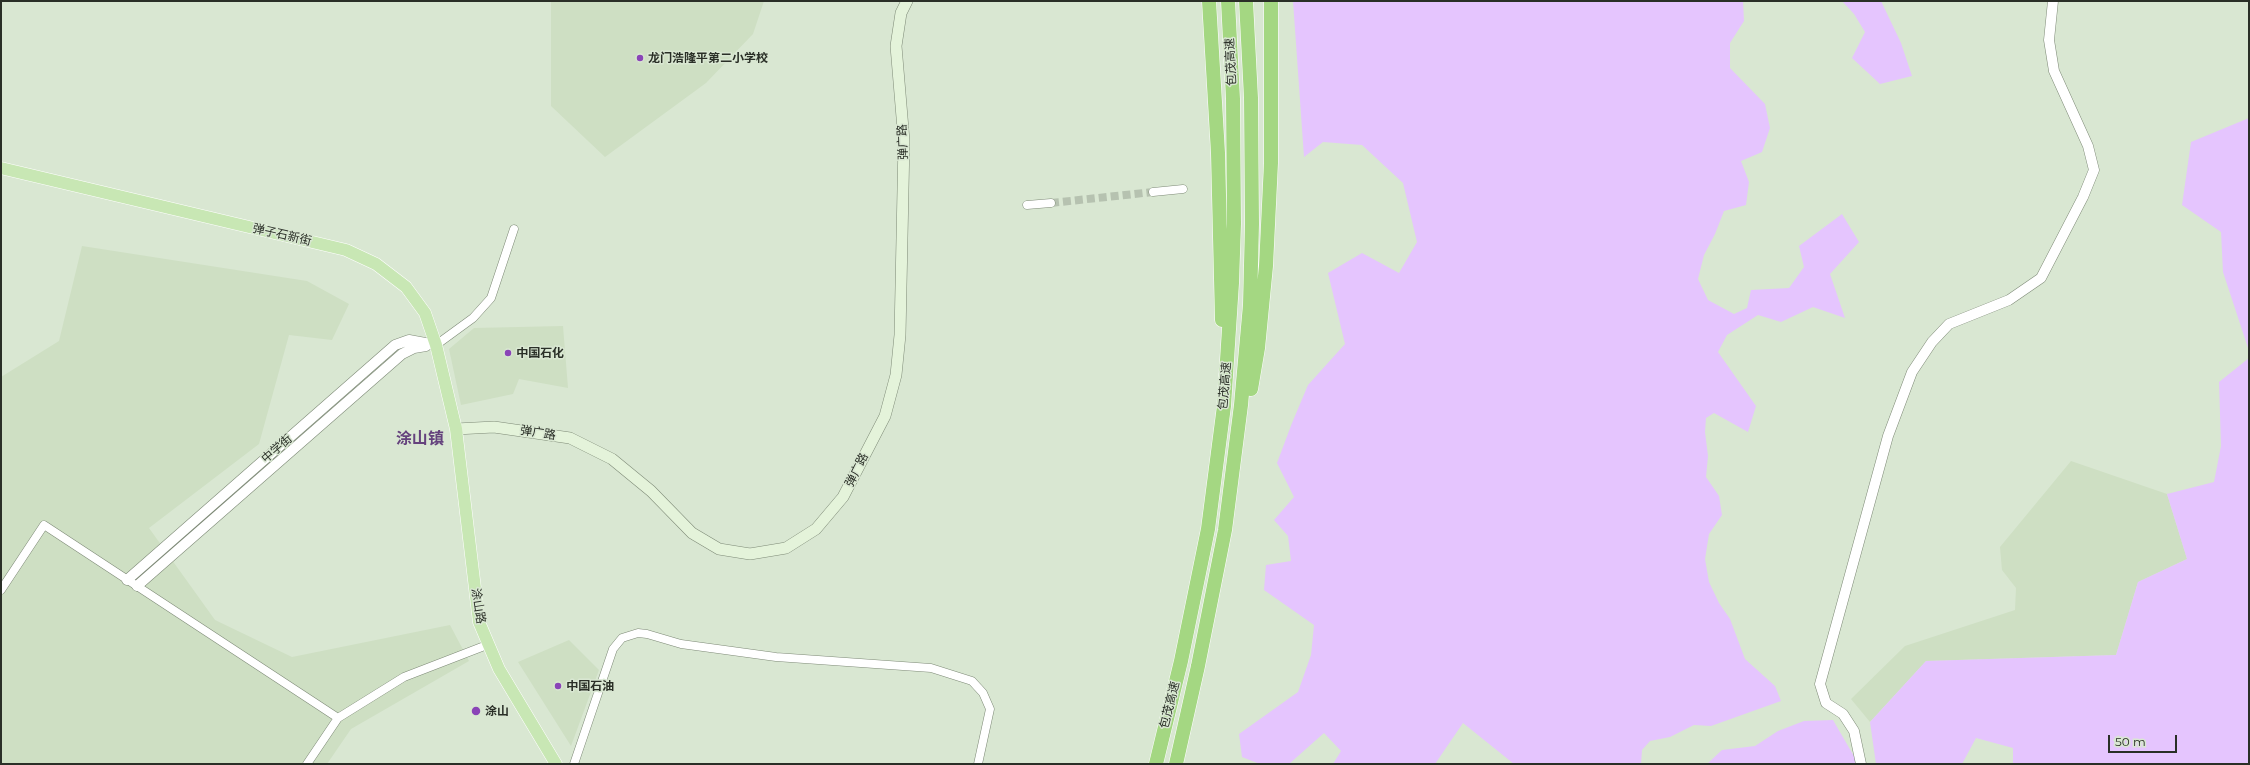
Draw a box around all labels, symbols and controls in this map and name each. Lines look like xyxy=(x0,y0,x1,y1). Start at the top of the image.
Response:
street label: 包茂高速 xyxy=(1223,38,1239,86)
place label: 龙门浩隆平第二小学校 xyxy=(648,51,768,65)
marker: 龙门浩隆平第二小学校 xyxy=(635,53,645,63)
street label: 弹广路 xyxy=(895,124,911,160)
street label: 弹子石新街 xyxy=(251,221,313,249)
place label: 中国石化 xyxy=(516,346,564,360)
marker: 中国石化 xyxy=(503,348,513,358)
street label: 包茂高速 xyxy=(1216,361,1234,411)
street label: 弹广路 xyxy=(519,423,557,443)
district label: 涂山镇 xyxy=(396,429,444,449)
street label: 中学街 xyxy=(259,432,295,466)
street label: 弹广路 xyxy=(842,451,872,489)
street label: 涂山路 xyxy=(468,587,488,625)
place label: 中国石油 xyxy=(566,679,614,693)
street label: 包茂高速 xyxy=(1157,680,1183,730)
marker: 中国石油 xyxy=(553,681,563,691)
place label: 涂山 xyxy=(485,704,509,718)
marker: 涂山 xyxy=(470,705,482,717)
scale bar xyxy=(2110,727,2179,753)
text: 50 m xyxy=(2115,734,2146,749)

